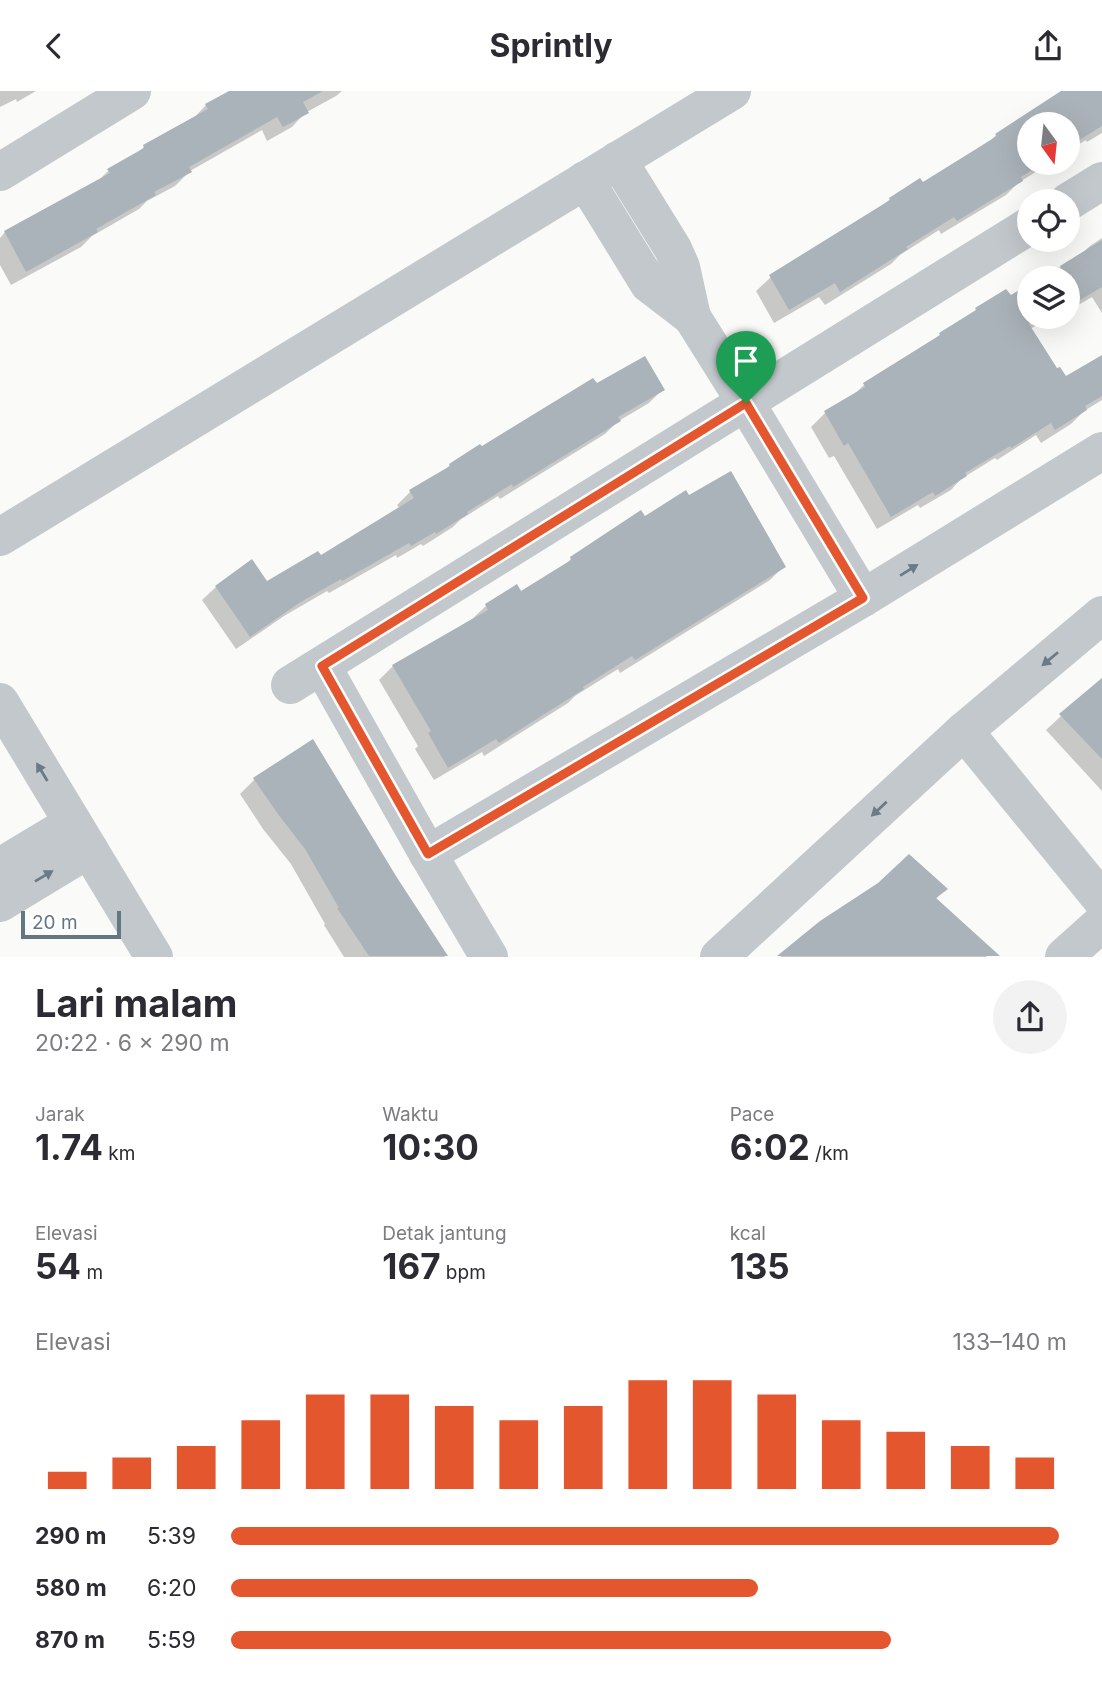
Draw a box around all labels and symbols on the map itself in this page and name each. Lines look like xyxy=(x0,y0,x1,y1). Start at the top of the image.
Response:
north arrow xyxy=(1017,112,1080,175)
pin xyxy=(716,331,776,403)
one-way arrow xyxy=(899,564,918,577)
one-way arrow xyxy=(1041,651,1058,666)
one-way arrow xyxy=(36,763,49,782)
one-way arrow xyxy=(871,801,888,817)
one-way arrow xyxy=(35,869,54,882)
scale bar xyxy=(21,907,121,939)

